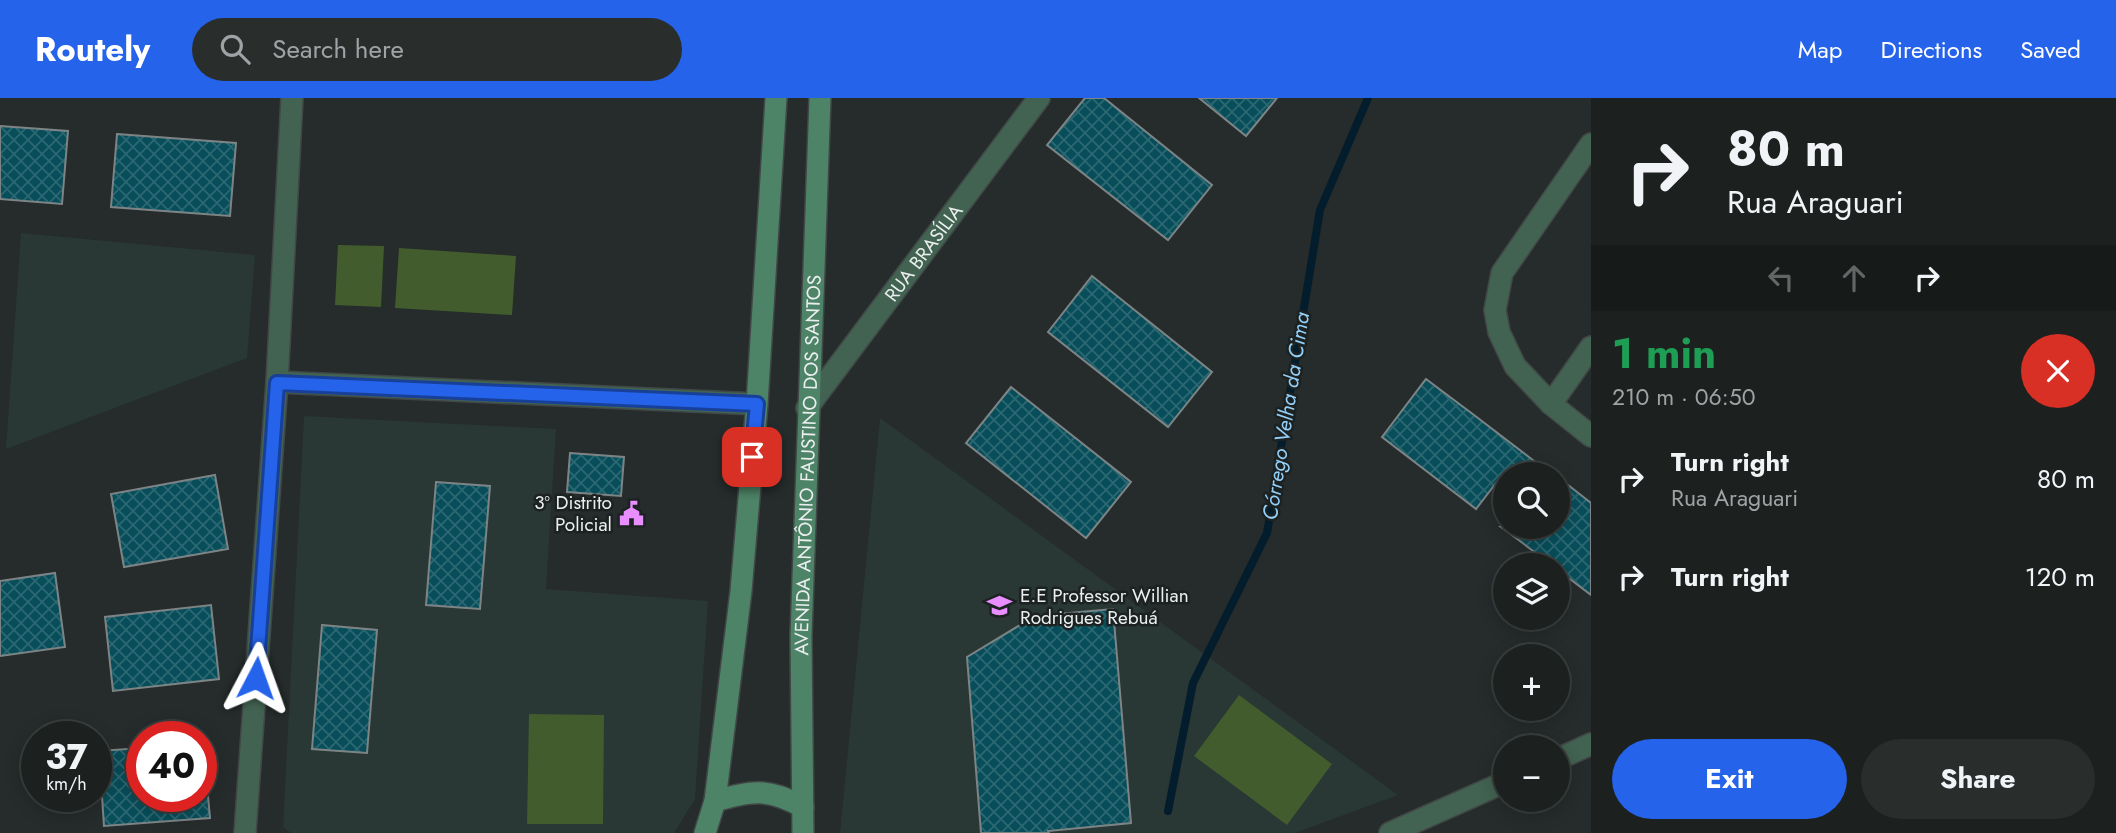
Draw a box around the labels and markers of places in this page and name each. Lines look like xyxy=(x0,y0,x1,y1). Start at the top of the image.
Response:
pin xyxy=(722,427,782,487)
place label: 3º Distrito Policial xyxy=(534,489,612,538)
public building icon: 3º Distrito Policial xyxy=(618,499,646,527)
place label: E.E Professor Willian Rodrigues Rebuá xyxy=(1020,582,1189,631)
school or university icon: E.E Professor Willian Rodrigues Rebuá xyxy=(986,592,1014,620)

